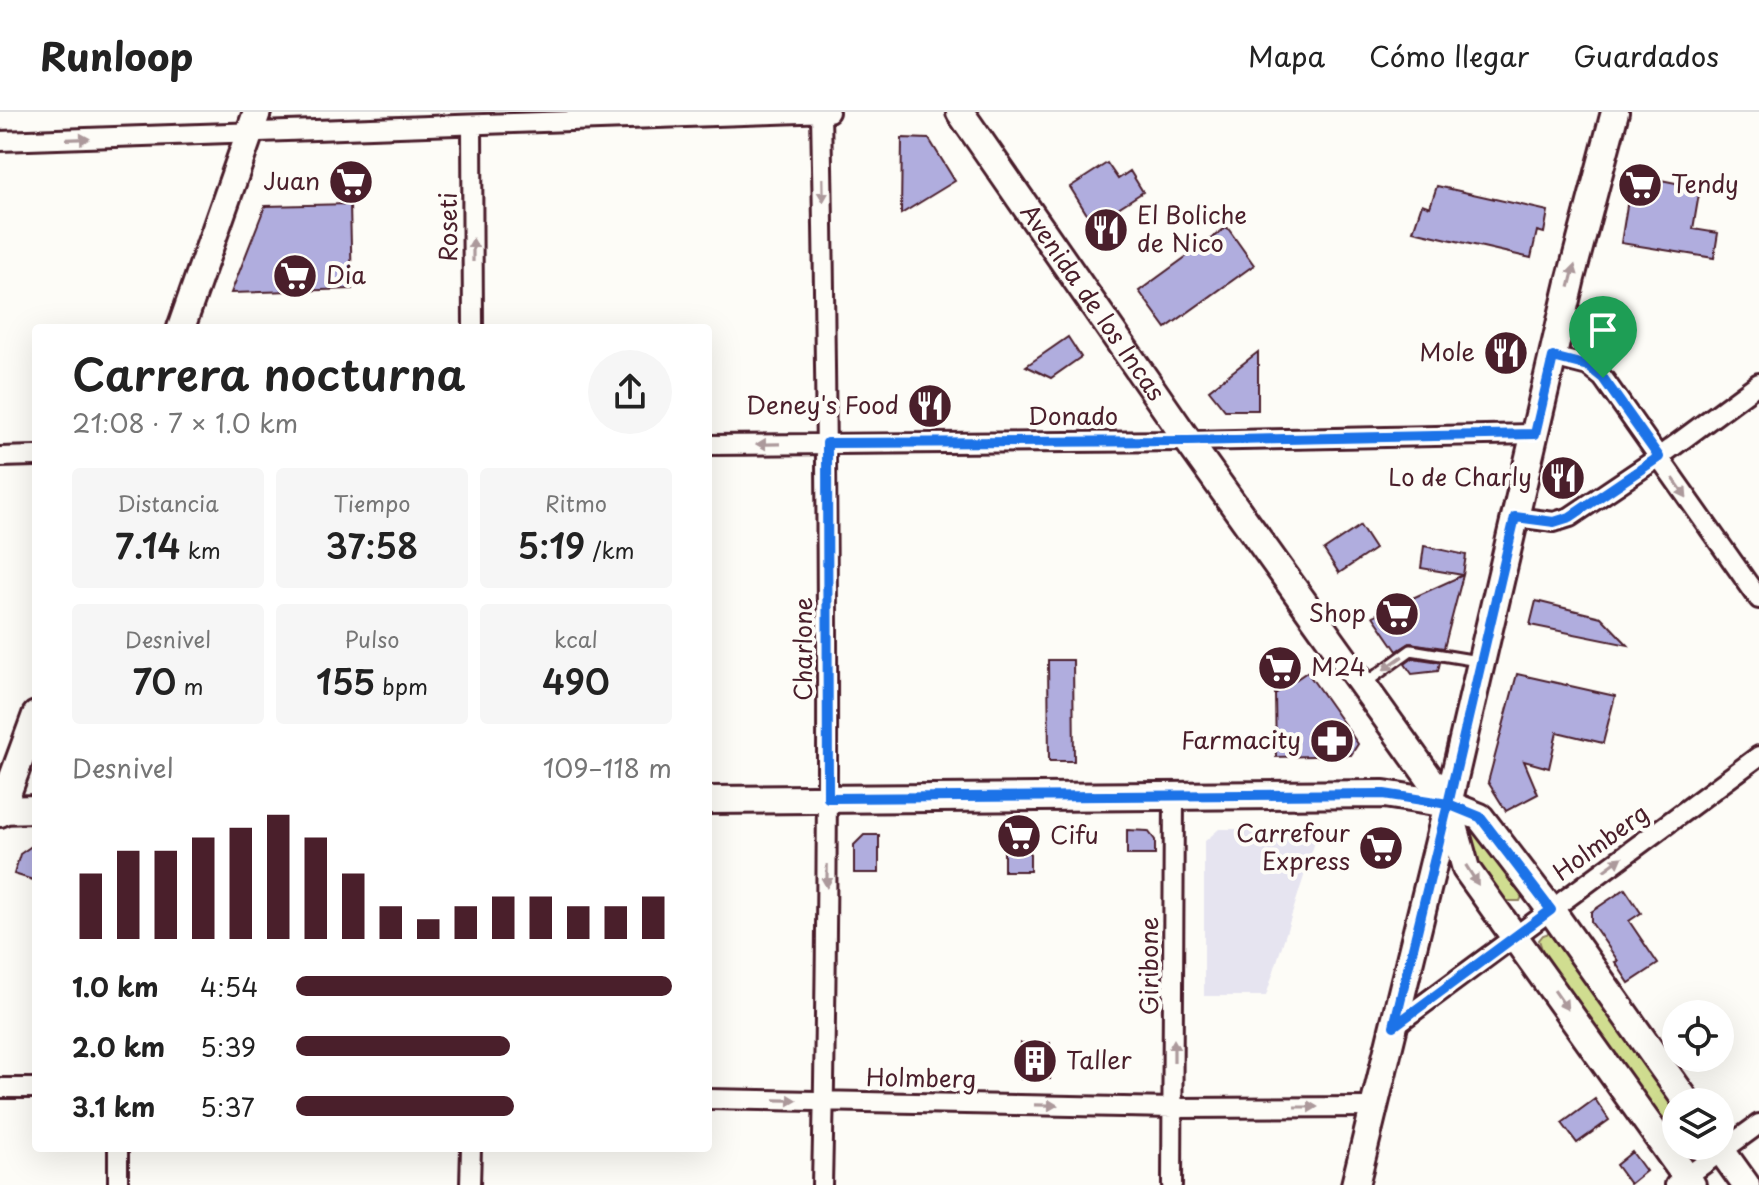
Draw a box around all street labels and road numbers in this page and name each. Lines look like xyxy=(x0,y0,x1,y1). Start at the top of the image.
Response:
street label: Roseti xyxy=(429,192,465,262)
street label: Avenida de los Incas xyxy=(1013,196,1175,407)
street label: Donado xyxy=(1028,397,1118,433)
street label: Charlone xyxy=(784,597,820,701)
street label: Holmberg xyxy=(1545,794,1655,888)
street label: Giribone xyxy=(1130,917,1166,1015)
street label: Holmberg xyxy=(866,1058,977,1096)

